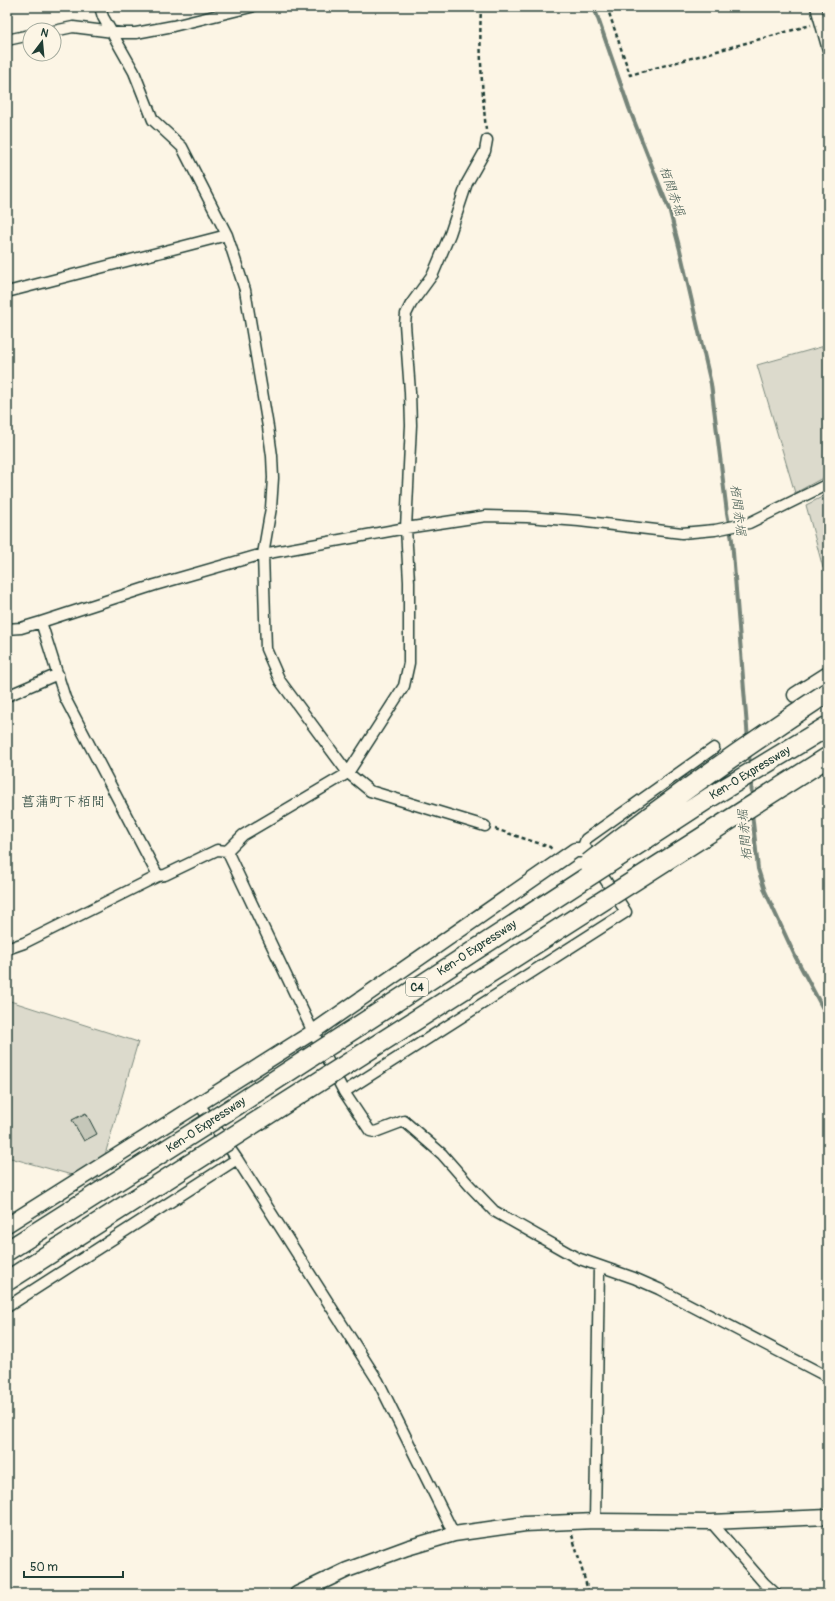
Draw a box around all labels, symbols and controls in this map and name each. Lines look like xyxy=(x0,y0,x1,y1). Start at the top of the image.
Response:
north arrow xyxy=(22,22,62,62)
text: N xyxy=(39,26,51,40)
water label: 栢間赤堀 xyxy=(656,164,688,219)
water label: 栢間赤堀 xyxy=(727,483,749,538)
street label: Ken-O Expressway xyxy=(707,743,793,803)
district label: 菖蒲町下栢間 xyxy=(21,793,105,810)
water label: 栢間赤堀 xyxy=(735,807,755,862)
street label: Ken-O Expressway xyxy=(434,917,520,979)
road number: C4 xyxy=(406,978,428,996)
street label: Ken-O Expressway xyxy=(163,1094,249,1156)
scale bar xyxy=(24,1553,123,1579)
text: 50 m xyxy=(30,1560,58,1575)

